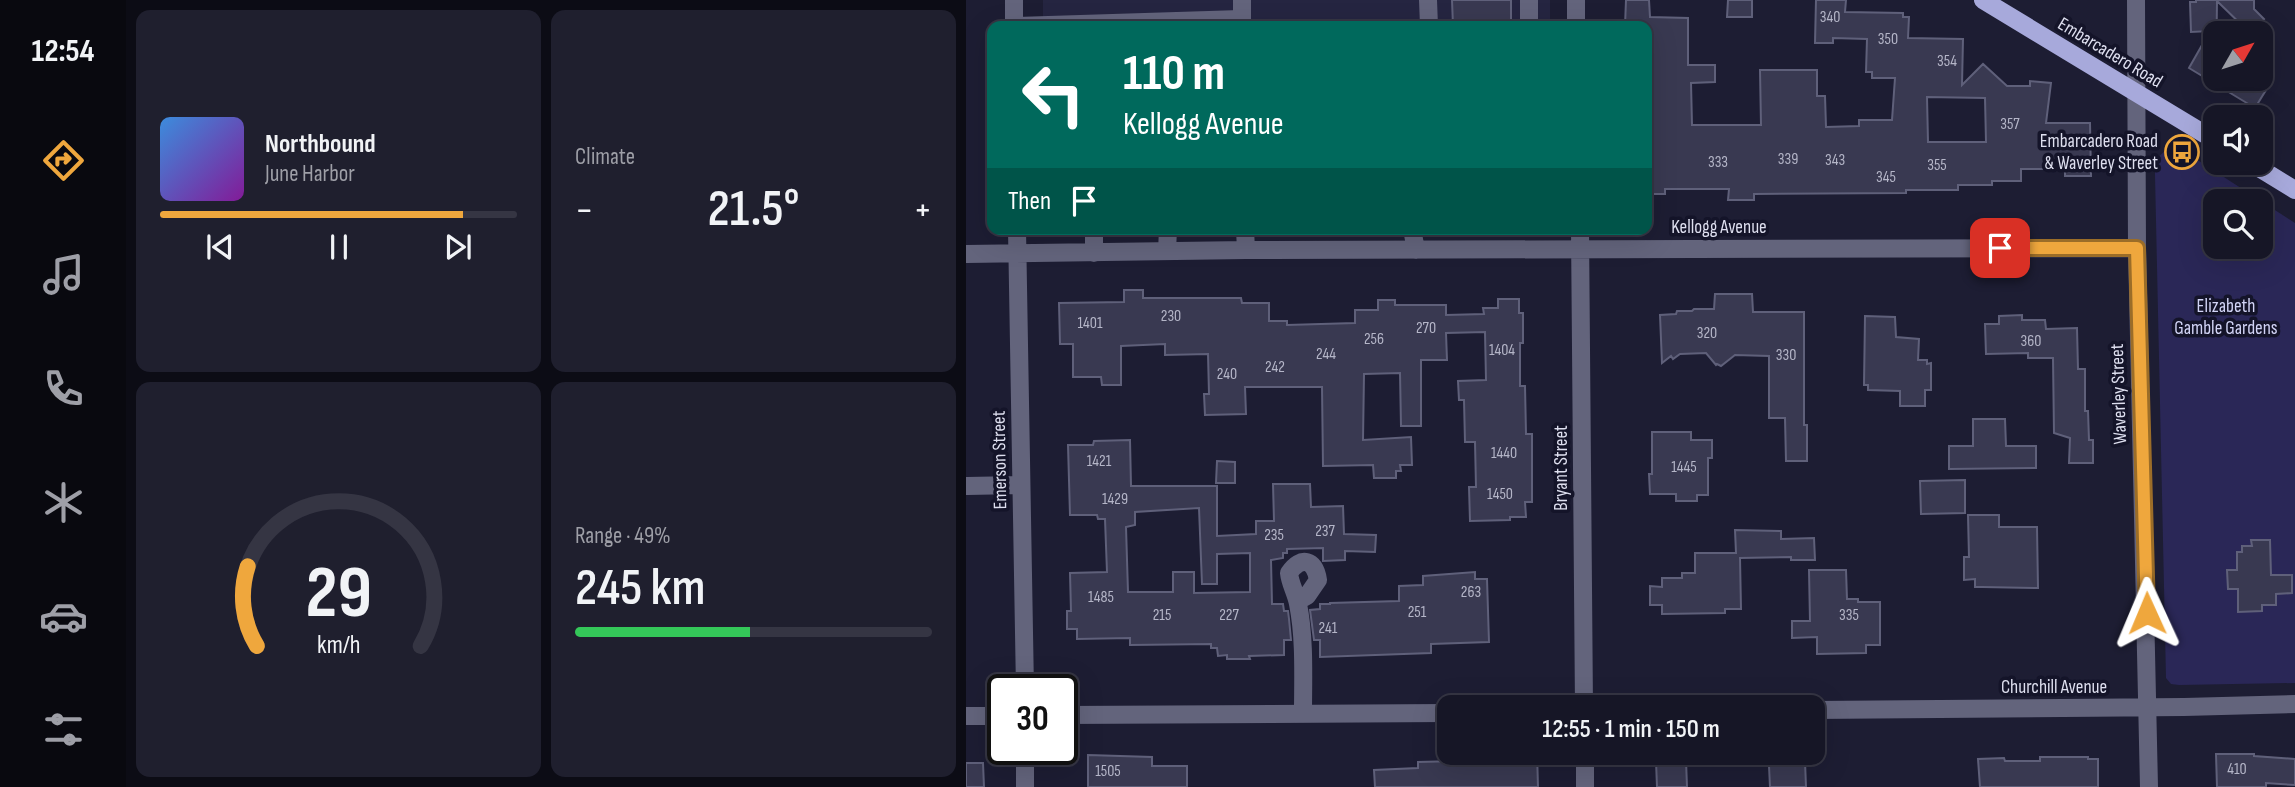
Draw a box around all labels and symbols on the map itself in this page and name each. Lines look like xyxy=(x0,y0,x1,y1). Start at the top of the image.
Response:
house number: 340 xyxy=(1820,8,1840,27)
street label: Embarcadero Road xyxy=(2053,13,2167,93)
north arrow xyxy=(2203,21,2273,91)
house number: 350 xyxy=(1878,30,1898,49)
house number: 354 xyxy=(1937,52,1957,71)
house number: 357 xyxy=(2000,115,2020,134)
place label: Embarcadero Road & Waverley Street xyxy=(2040,130,2158,175)
bus stop icon: Embarcadero Road & Waverley Street xyxy=(2163,133,2201,171)
house number: 339 xyxy=(1778,150,1798,169)
house number: 343 xyxy=(1825,151,1845,170)
house number: 333 xyxy=(1708,153,1728,172)
house number: 355 xyxy=(1927,156,1947,175)
house number: 345 xyxy=(1876,168,1896,187)
street label: Kellogg Avenue xyxy=(1671,216,1767,239)
pin xyxy=(1970,218,2030,278)
park label: Elizabeth Gamble Gardens xyxy=(2174,295,2278,340)
house number: 230 xyxy=(1161,307,1181,326)
house number: 1401 xyxy=(1077,314,1103,333)
house number: 270 xyxy=(1416,319,1436,338)
house number: 320 xyxy=(1697,324,1717,343)
house number: 256 xyxy=(1364,330,1384,349)
house number: 360 xyxy=(2021,332,2041,351)
house number: 1404 xyxy=(1489,341,1515,360)
street label: Waverley Street xyxy=(2106,343,2132,445)
house number: 244 xyxy=(1316,345,1336,364)
house number: 330 xyxy=(1776,346,1796,365)
house number: 242 xyxy=(1265,358,1285,377)
house number: 240 xyxy=(1217,365,1237,384)
street label: Emerson Street xyxy=(988,410,1012,510)
street label: Bryant Street xyxy=(1550,425,1573,511)
house number: 1440 xyxy=(1491,444,1517,463)
house number: 1421 xyxy=(1087,452,1112,471)
house number: 1445 xyxy=(1671,458,1697,477)
house number: 1450 xyxy=(1487,485,1513,504)
house number: 1429 xyxy=(1102,490,1128,509)
house number: 237 xyxy=(1315,522,1335,541)
house number: 235 xyxy=(1264,526,1284,545)
position arrow xyxy=(2110,576,2184,650)
house number: 263 xyxy=(1461,583,1481,602)
house number: 1485 xyxy=(1088,588,1114,607)
house number: 251 xyxy=(1408,603,1427,622)
house number: 215 xyxy=(1153,606,1171,625)
house number: 227 xyxy=(1219,606,1239,625)
house number: 335 xyxy=(1839,606,1859,625)
house number: 241 xyxy=(1319,619,1338,638)
speed limit sign: 30 xyxy=(987,674,1078,765)
street label: Churchill Avenue xyxy=(2001,676,2107,699)
house number: 410 xyxy=(2227,760,2247,779)
house number: 1505 xyxy=(1095,762,1121,781)

